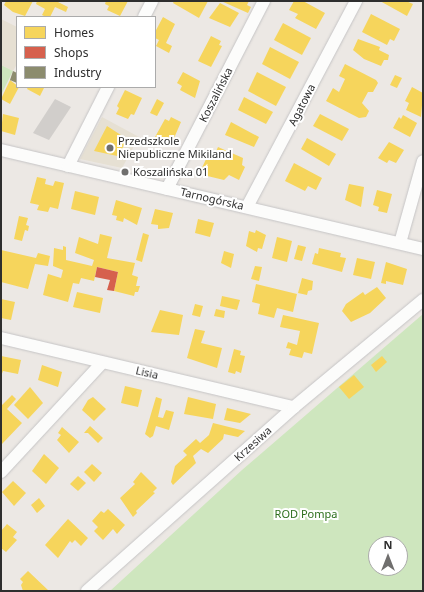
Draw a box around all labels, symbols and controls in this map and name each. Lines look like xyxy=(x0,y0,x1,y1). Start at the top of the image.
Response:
legend xyxy=(16,16,156,88)
text: Homes xyxy=(54,24,94,41)
text: Shops xyxy=(54,44,88,61)
text: Industry xyxy=(54,64,101,81)
street label: Koszalińska xyxy=(197,65,235,125)
street label: Agatowa xyxy=(286,82,318,128)
place label: Przedszkole Niepubliczne Mikiland xyxy=(118,135,232,161)
marker: Przedszkole Niepubliczne Mikiland xyxy=(105,143,115,153)
place label: Koszalińska 01 xyxy=(133,165,208,179)
marker: Koszalińska 01 xyxy=(120,167,130,177)
street label: Tarnogórska xyxy=(179,185,245,213)
street label: Lisia xyxy=(134,364,160,382)
street label: Krzesiwa xyxy=(232,424,274,464)
park label: ROD Pompa xyxy=(275,507,337,521)
north arrow xyxy=(368,536,408,576)
text: N xyxy=(384,537,392,552)

